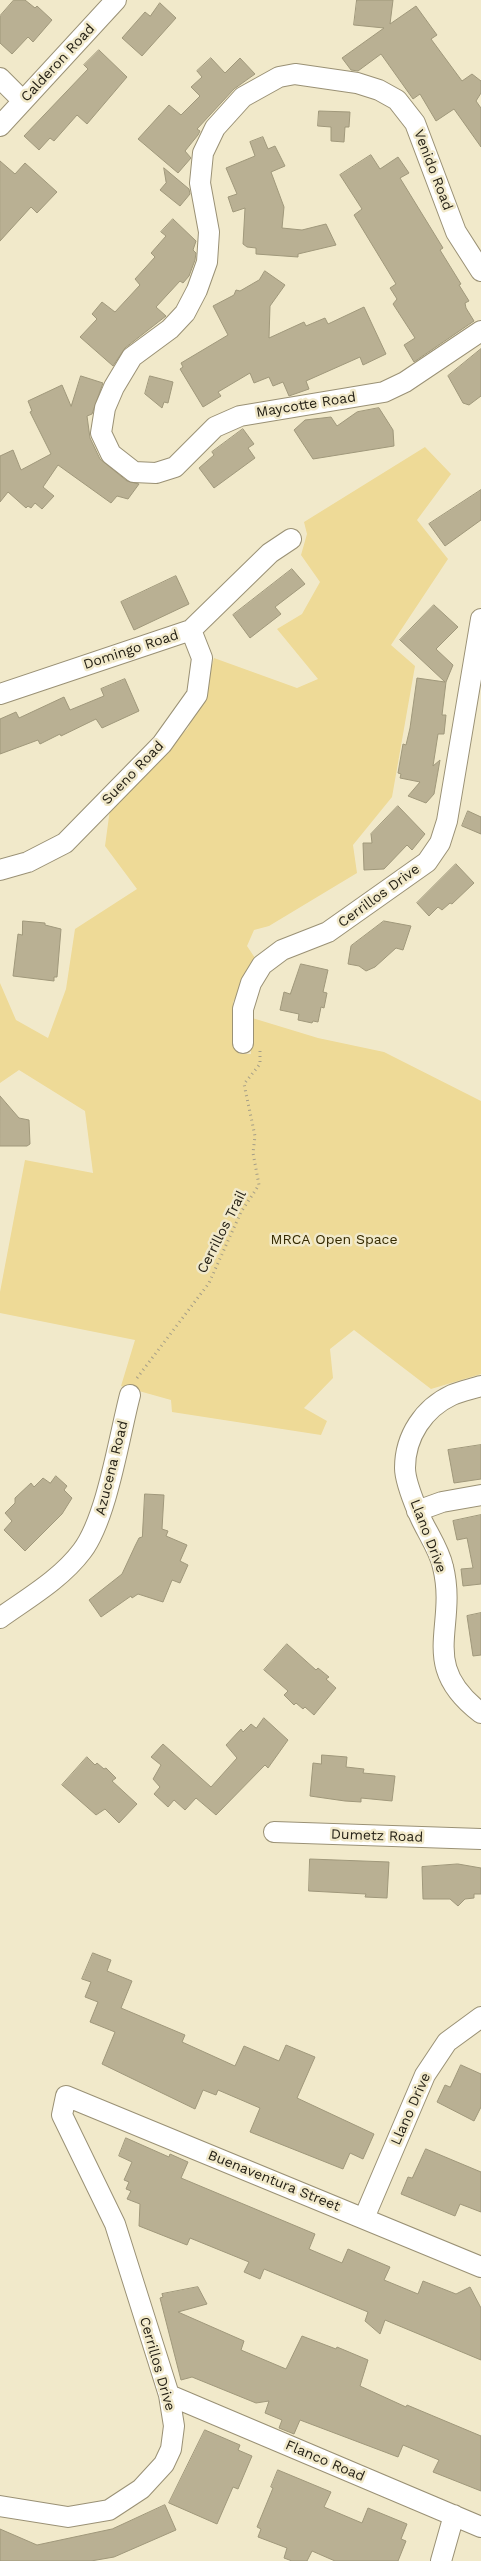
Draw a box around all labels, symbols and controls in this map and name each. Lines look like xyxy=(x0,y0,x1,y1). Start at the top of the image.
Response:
street label: Calderon Road xyxy=(18,21,98,105)
street label: Venido Road xyxy=(410,127,456,213)
street label: Maycotte Road xyxy=(255,389,357,421)
street label: Domingo Road xyxy=(81,627,181,673)
street label: Sueno Road xyxy=(99,738,167,808)
street label: Cerrillos Drive xyxy=(335,861,423,931)
street label: Cerrillos Trail xyxy=(194,1188,250,1276)
park label: MRCA Open Space xyxy=(270,1232,398,1248)
street label: Azucena Road xyxy=(92,1419,132,1517)
street label: Llano Drive xyxy=(406,1497,450,1575)
street label: Dumetz Road xyxy=(331,1826,423,1846)
street label: Llano Drive xyxy=(388,2070,434,2148)
street label: Buenaventura Street xyxy=(205,2147,343,2215)
street label: Cerrillos Drive xyxy=(136,2315,178,2413)
street label: Flanco Road xyxy=(283,2437,367,2485)

